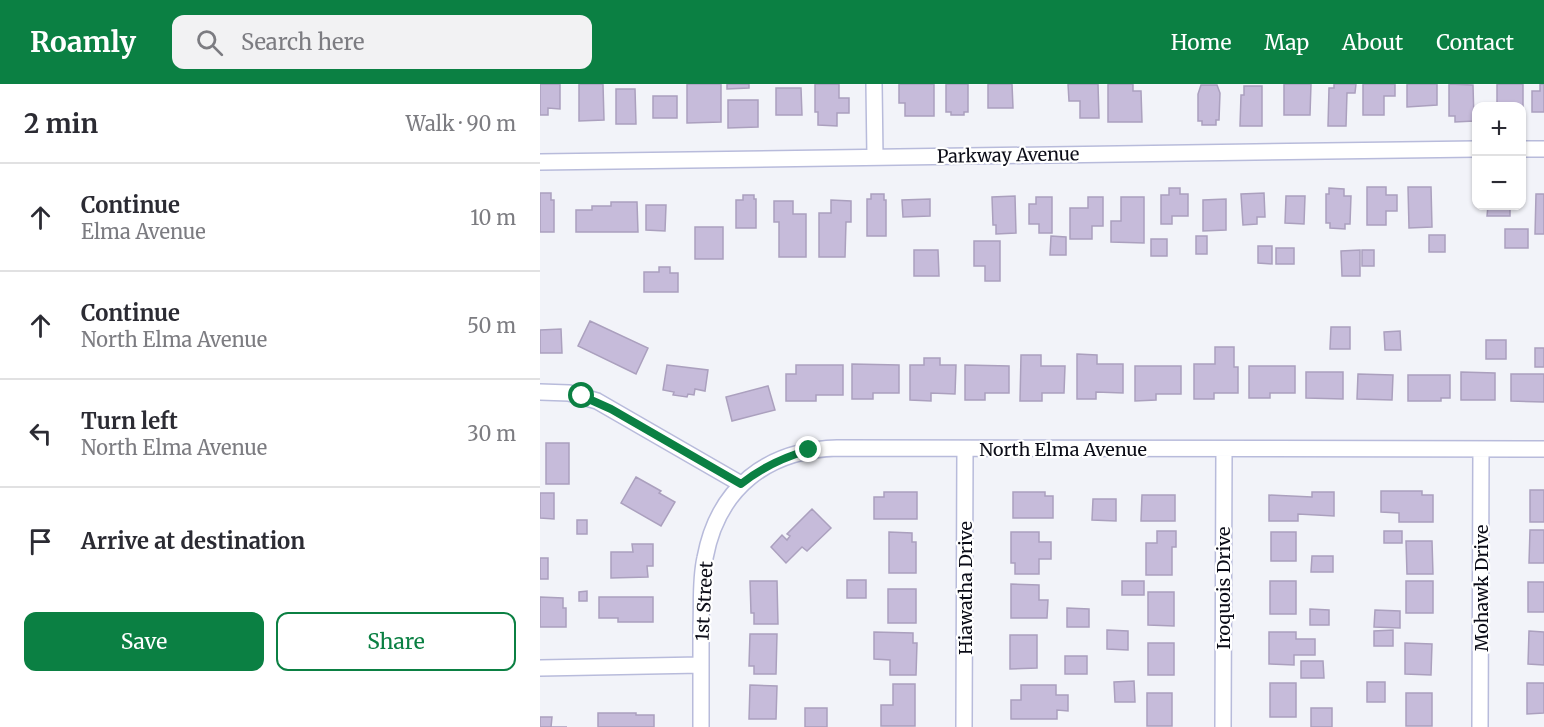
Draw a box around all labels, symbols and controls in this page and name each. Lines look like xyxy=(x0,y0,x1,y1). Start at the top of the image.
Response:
search box xyxy=(172,15,592,69)
text: Roamly xyxy=(30,24,136,60)
icon: search xyxy=(193,26,226,59)
text: Search here xyxy=(241,28,364,56)
text: Home xyxy=(1171,29,1231,56)
text: Map xyxy=(1264,29,1309,56)
text: About xyxy=(1342,29,1403,56)
text: Contact xyxy=(1436,29,1514,56)
map controls xyxy=(1472,102,1526,210)
button: + xyxy=(1472,102,1526,156)
text: 2 min xyxy=(24,107,98,140)
text: Walk · 90 m xyxy=(406,111,516,136)
street label: Parkway Avenue xyxy=(937,142,1079,168)
button: − xyxy=(1472,156,1526,210)
text: Continue xyxy=(81,191,180,219)
icon: ahead xyxy=(24,201,57,234)
text: 10 m xyxy=(470,205,516,230)
text: Elma Avenue xyxy=(81,219,206,244)
text: Continue xyxy=(81,299,180,327)
icon: ahead xyxy=(24,309,57,342)
text: 50 m xyxy=(467,313,516,338)
text: North Elma Avenue xyxy=(81,327,267,352)
route start xyxy=(568,382,594,408)
text: Turn left xyxy=(81,407,178,435)
icon: left xyxy=(24,417,57,450)
text: 30 m xyxy=(467,421,516,446)
text: North Elma Avenue xyxy=(81,435,267,460)
route end xyxy=(795,436,821,462)
street label: North Elma Avenue xyxy=(979,438,1147,461)
street label: Hiawatha Drive xyxy=(954,521,977,655)
icon: arrive xyxy=(24,525,57,558)
street label: Mohawk Drive xyxy=(1470,525,1493,651)
text: Arrive at destination xyxy=(81,527,305,555)
street label: Iroquois Drive xyxy=(1212,527,1235,649)
street label: 1st Street xyxy=(690,561,718,641)
button: Save xyxy=(24,612,264,671)
button: Share xyxy=(276,612,516,671)

